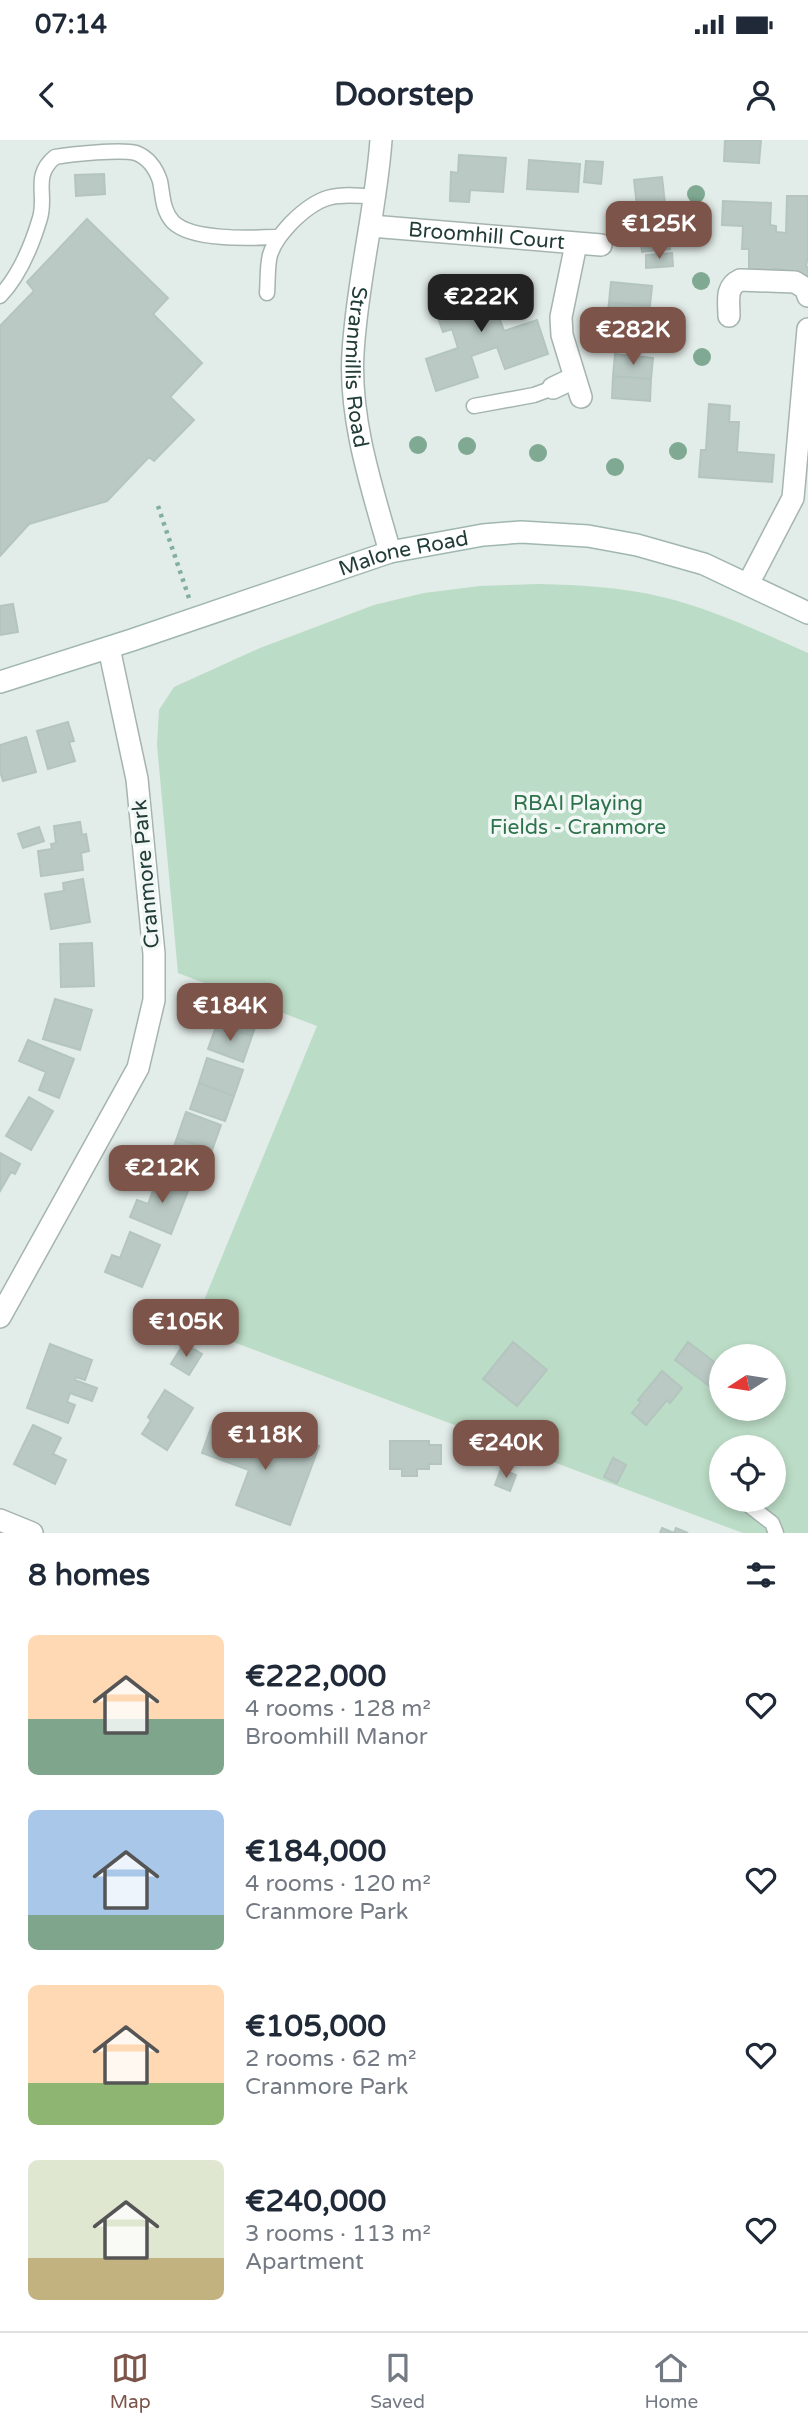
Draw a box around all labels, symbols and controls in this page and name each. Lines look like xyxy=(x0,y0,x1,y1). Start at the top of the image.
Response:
text: 07:14 xyxy=(35,9,107,40)
icon: back xyxy=(28,76,66,114)
text: Doorstep xyxy=(334,76,474,114)
icon: person xyxy=(742,76,780,114)
pin: €125K xyxy=(610,201,708,261)
text: €125K xyxy=(622,210,696,238)
street label: Broomhill Court xyxy=(407,217,566,254)
pin: €222K xyxy=(432,274,530,334)
text: €222K xyxy=(444,283,518,311)
street label: Stranmillis Road xyxy=(340,285,374,450)
pin: €282K xyxy=(584,308,682,367)
text: €282K xyxy=(596,316,670,344)
street label: Malone Road xyxy=(335,525,470,581)
park label: RBAI Playing Fields - Cranmore xyxy=(490,791,666,840)
street label: Cranmore Park xyxy=(127,799,165,949)
pin: €184K xyxy=(181,984,279,1043)
text: €184K xyxy=(193,992,267,1020)
pin: €212K xyxy=(113,1146,211,1205)
text: €212K xyxy=(125,1154,199,1182)
pin: €105K xyxy=(137,1300,235,1359)
text: €105K xyxy=(149,1308,223,1336)
north arrow xyxy=(709,1344,786,1421)
map controls xyxy=(709,1344,786,1512)
pin: €118K xyxy=(216,1412,314,1472)
pin: €240K xyxy=(457,1420,555,1480)
text: €118K xyxy=(228,1421,302,1449)
text: €240K xyxy=(469,1429,543,1457)
button: locate xyxy=(709,1435,786,1512)
icon: filters xyxy=(742,1556,780,1594)
text: 8 homes xyxy=(28,1557,150,1594)
text: €222,000 xyxy=(245,1658,386,1695)
icon: home xyxy=(84,1663,168,1747)
icon: heart xyxy=(742,1686,780,1724)
text: 4 rooms · 128 m² xyxy=(245,1695,431,1723)
text: Broomhill Manor xyxy=(245,1723,427,1751)
text: €184,000 xyxy=(245,1833,386,1870)
icon: home xyxy=(84,1838,168,1922)
icon: heart xyxy=(742,1861,780,1899)
text: 4 rooms · 120 m² xyxy=(245,1870,431,1898)
text: Cranmore Park xyxy=(245,1898,408,1926)
text: €105,000 xyxy=(245,2008,386,2045)
icon: home xyxy=(84,2013,168,2097)
icon: heart xyxy=(742,2036,780,2074)
text: 2 rooms · 62 m² xyxy=(245,2045,416,2073)
text: Cranmore Park xyxy=(245,2073,408,2101)
text: €240,000 xyxy=(245,2183,386,2220)
icon: home xyxy=(84,2188,168,2272)
icon: heart xyxy=(742,2211,780,2249)
text: 3 rooms · 113 m² xyxy=(245,2220,431,2248)
text: Apartment xyxy=(245,2248,364,2276)
tab: Map xyxy=(110,2349,151,2413)
tab: Saved xyxy=(370,2349,425,2413)
tab: Home xyxy=(644,2349,698,2413)

